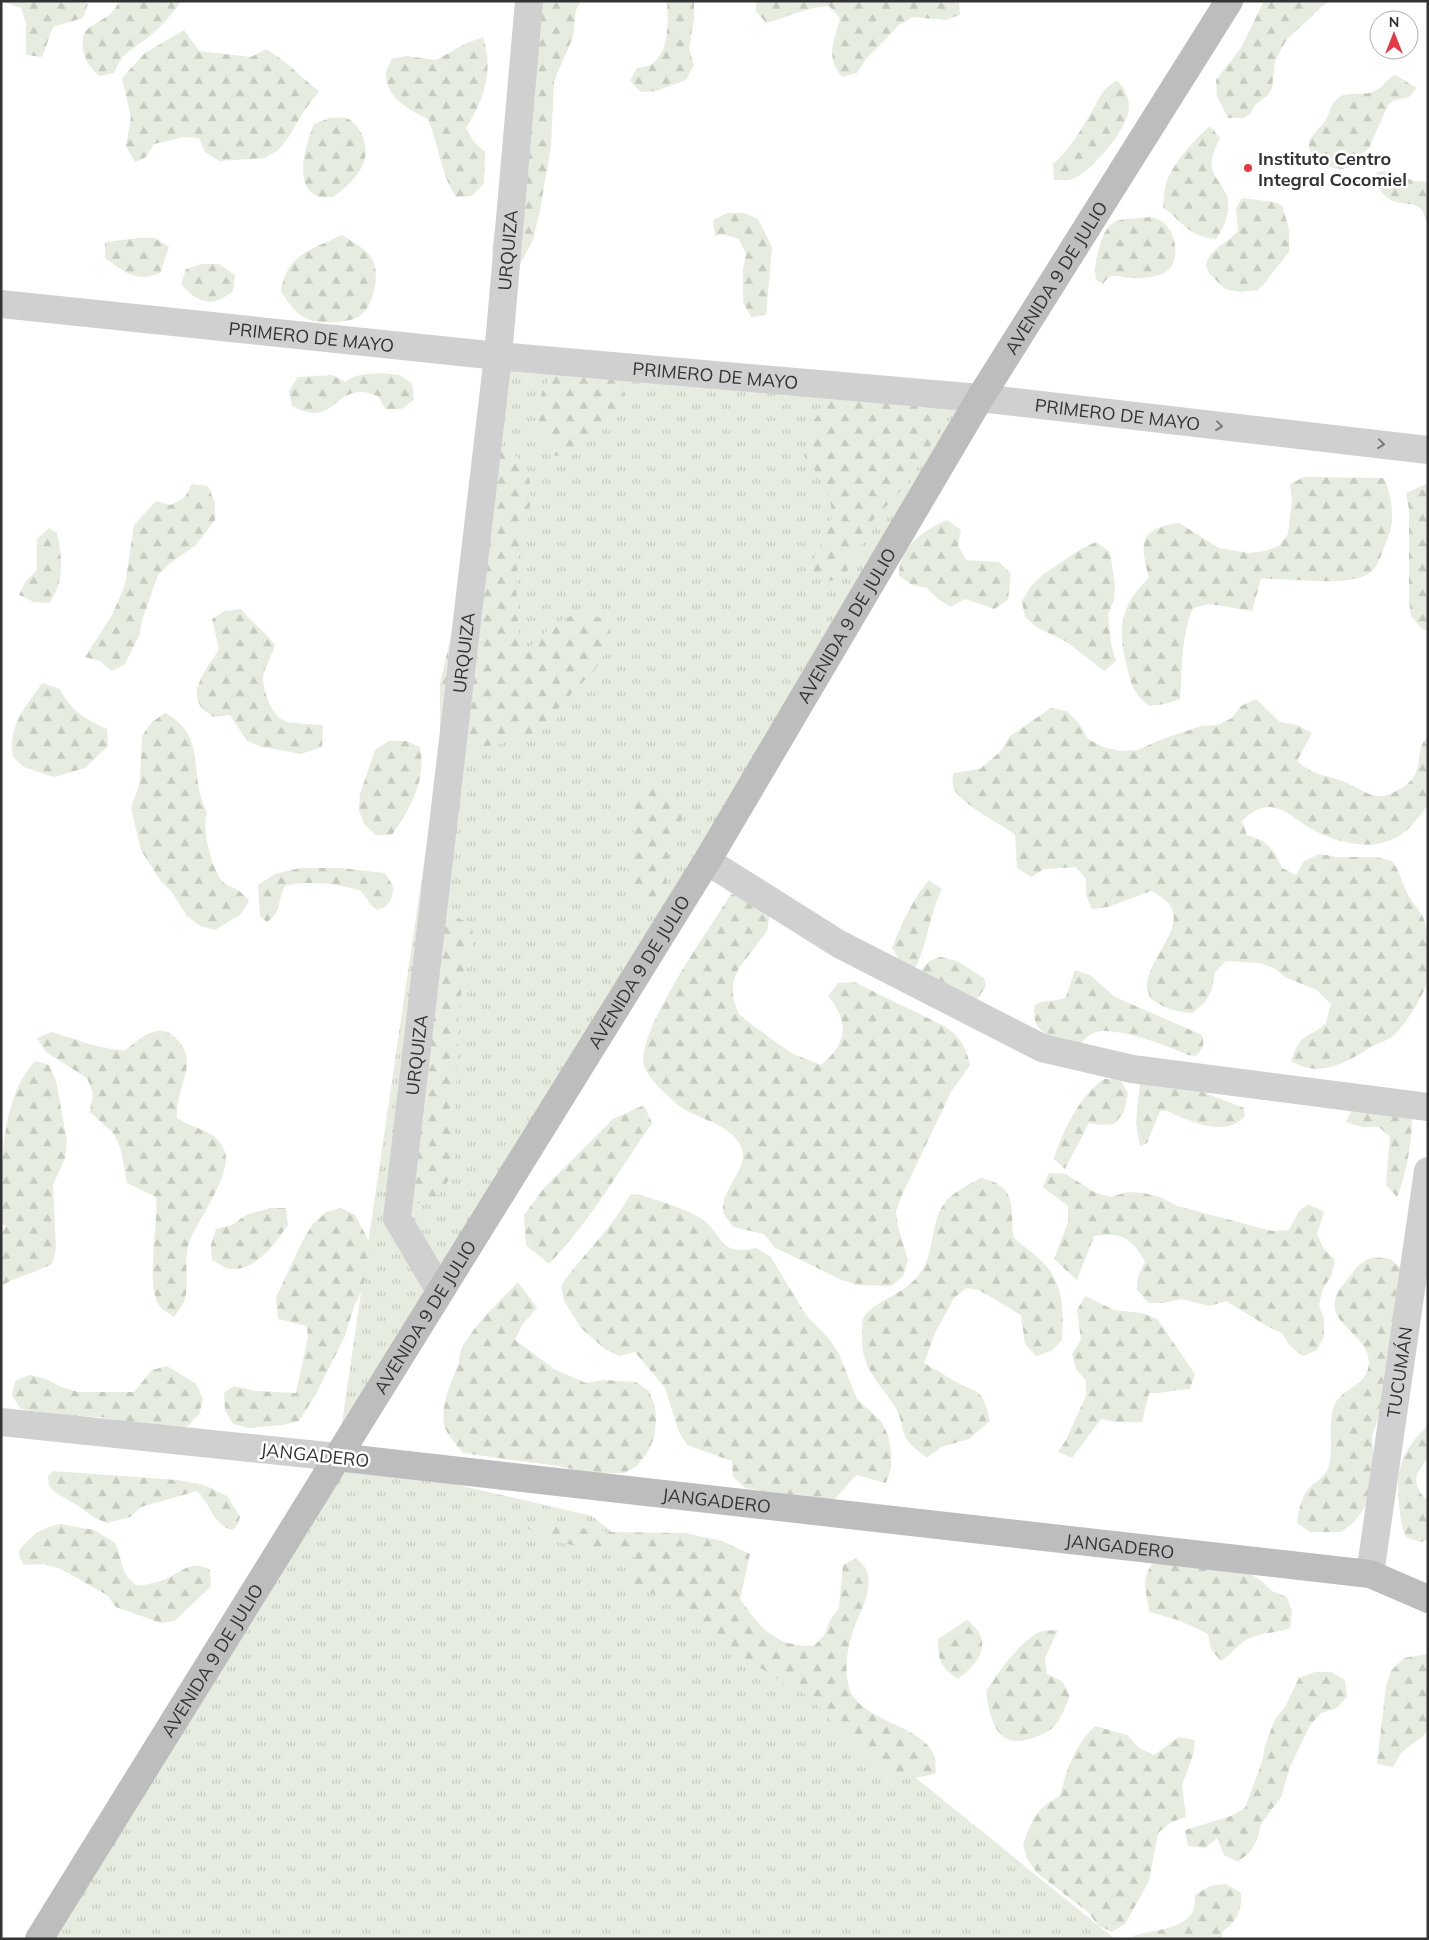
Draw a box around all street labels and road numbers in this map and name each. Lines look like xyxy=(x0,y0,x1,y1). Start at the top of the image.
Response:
street label: AVENIDA 9 DE JULIO xyxy=(999,197,1112,358)
street label: URQUIZA xyxy=(492,209,522,291)
street label: PRIMERO DE MAYO xyxy=(227,316,395,357)
street label: PRIMERO DE MAYO xyxy=(632,356,799,394)
street label: PRIMERO DE MAYO xyxy=(1034,393,1201,435)
street label: AVENIDA 9 DE JULIO xyxy=(791,543,901,707)
street label: URQUIZA xyxy=(447,611,479,694)
street label: AVENIDA 9 DE JULIO xyxy=(582,891,695,1053)
street label: URQUIZA xyxy=(400,1013,432,1096)
street label: AVENIDA 9 DE JULIO xyxy=(368,1236,481,1398)
street label: TUCUMÁN xyxy=(1381,1325,1417,1419)
street label: JANGADERO xyxy=(259,1438,371,1472)
street label: JANGADERO xyxy=(661,1482,772,1518)
street label: JANGADERO xyxy=(1064,1528,1176,1563)
street label: AVENIDA 9 DE JULIO xyxy=(156,1579,268,1741)

